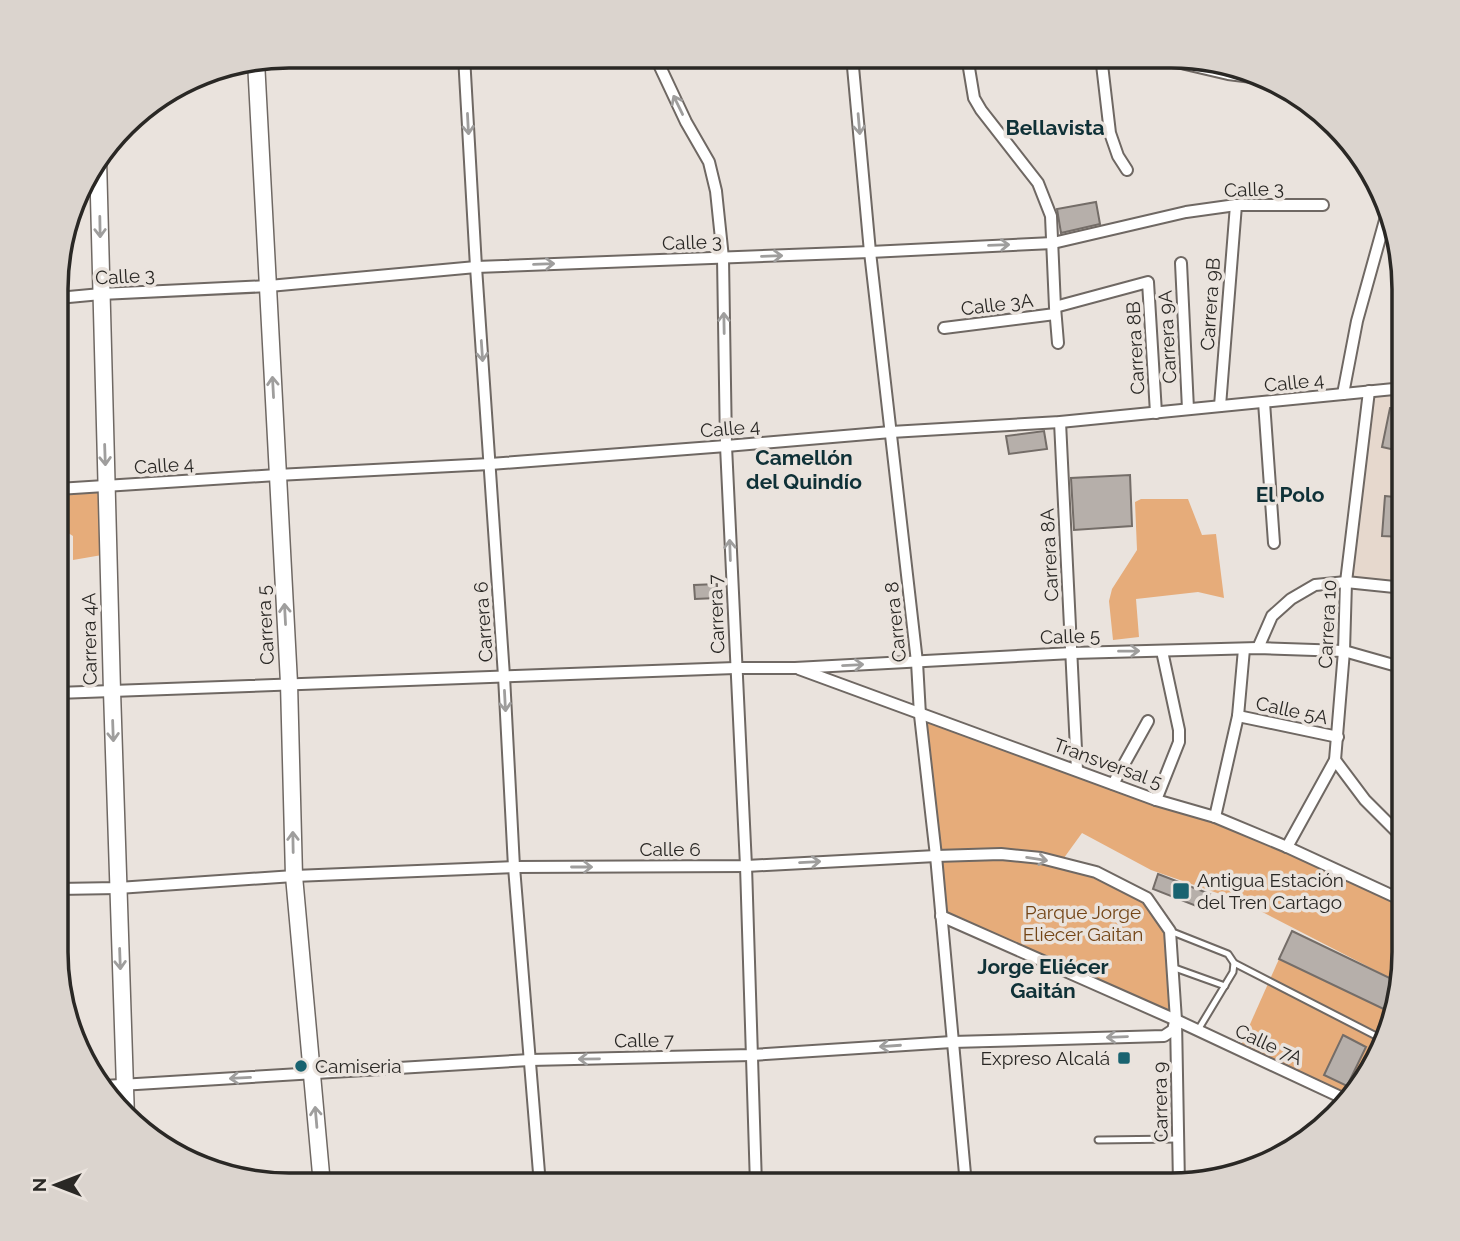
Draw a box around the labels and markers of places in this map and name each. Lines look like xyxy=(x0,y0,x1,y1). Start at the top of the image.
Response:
place label: Antigua Estación del Tren Cartago xyxy=(1197,869,1344,913)
marker: Antigua Estación del Tren Cartago xyxy=(1171,881,1191,901)
place label: Expreso Alcalá xyxy=(981,1047,1110,1069)
marker: Expreso Alcalá xyxy=(1116,1050,1132,1066)
place label: Camiseria xyxy=(315,1055,402,1077)
marker: Camiseria xyxy=(293,1058,309,1074)

